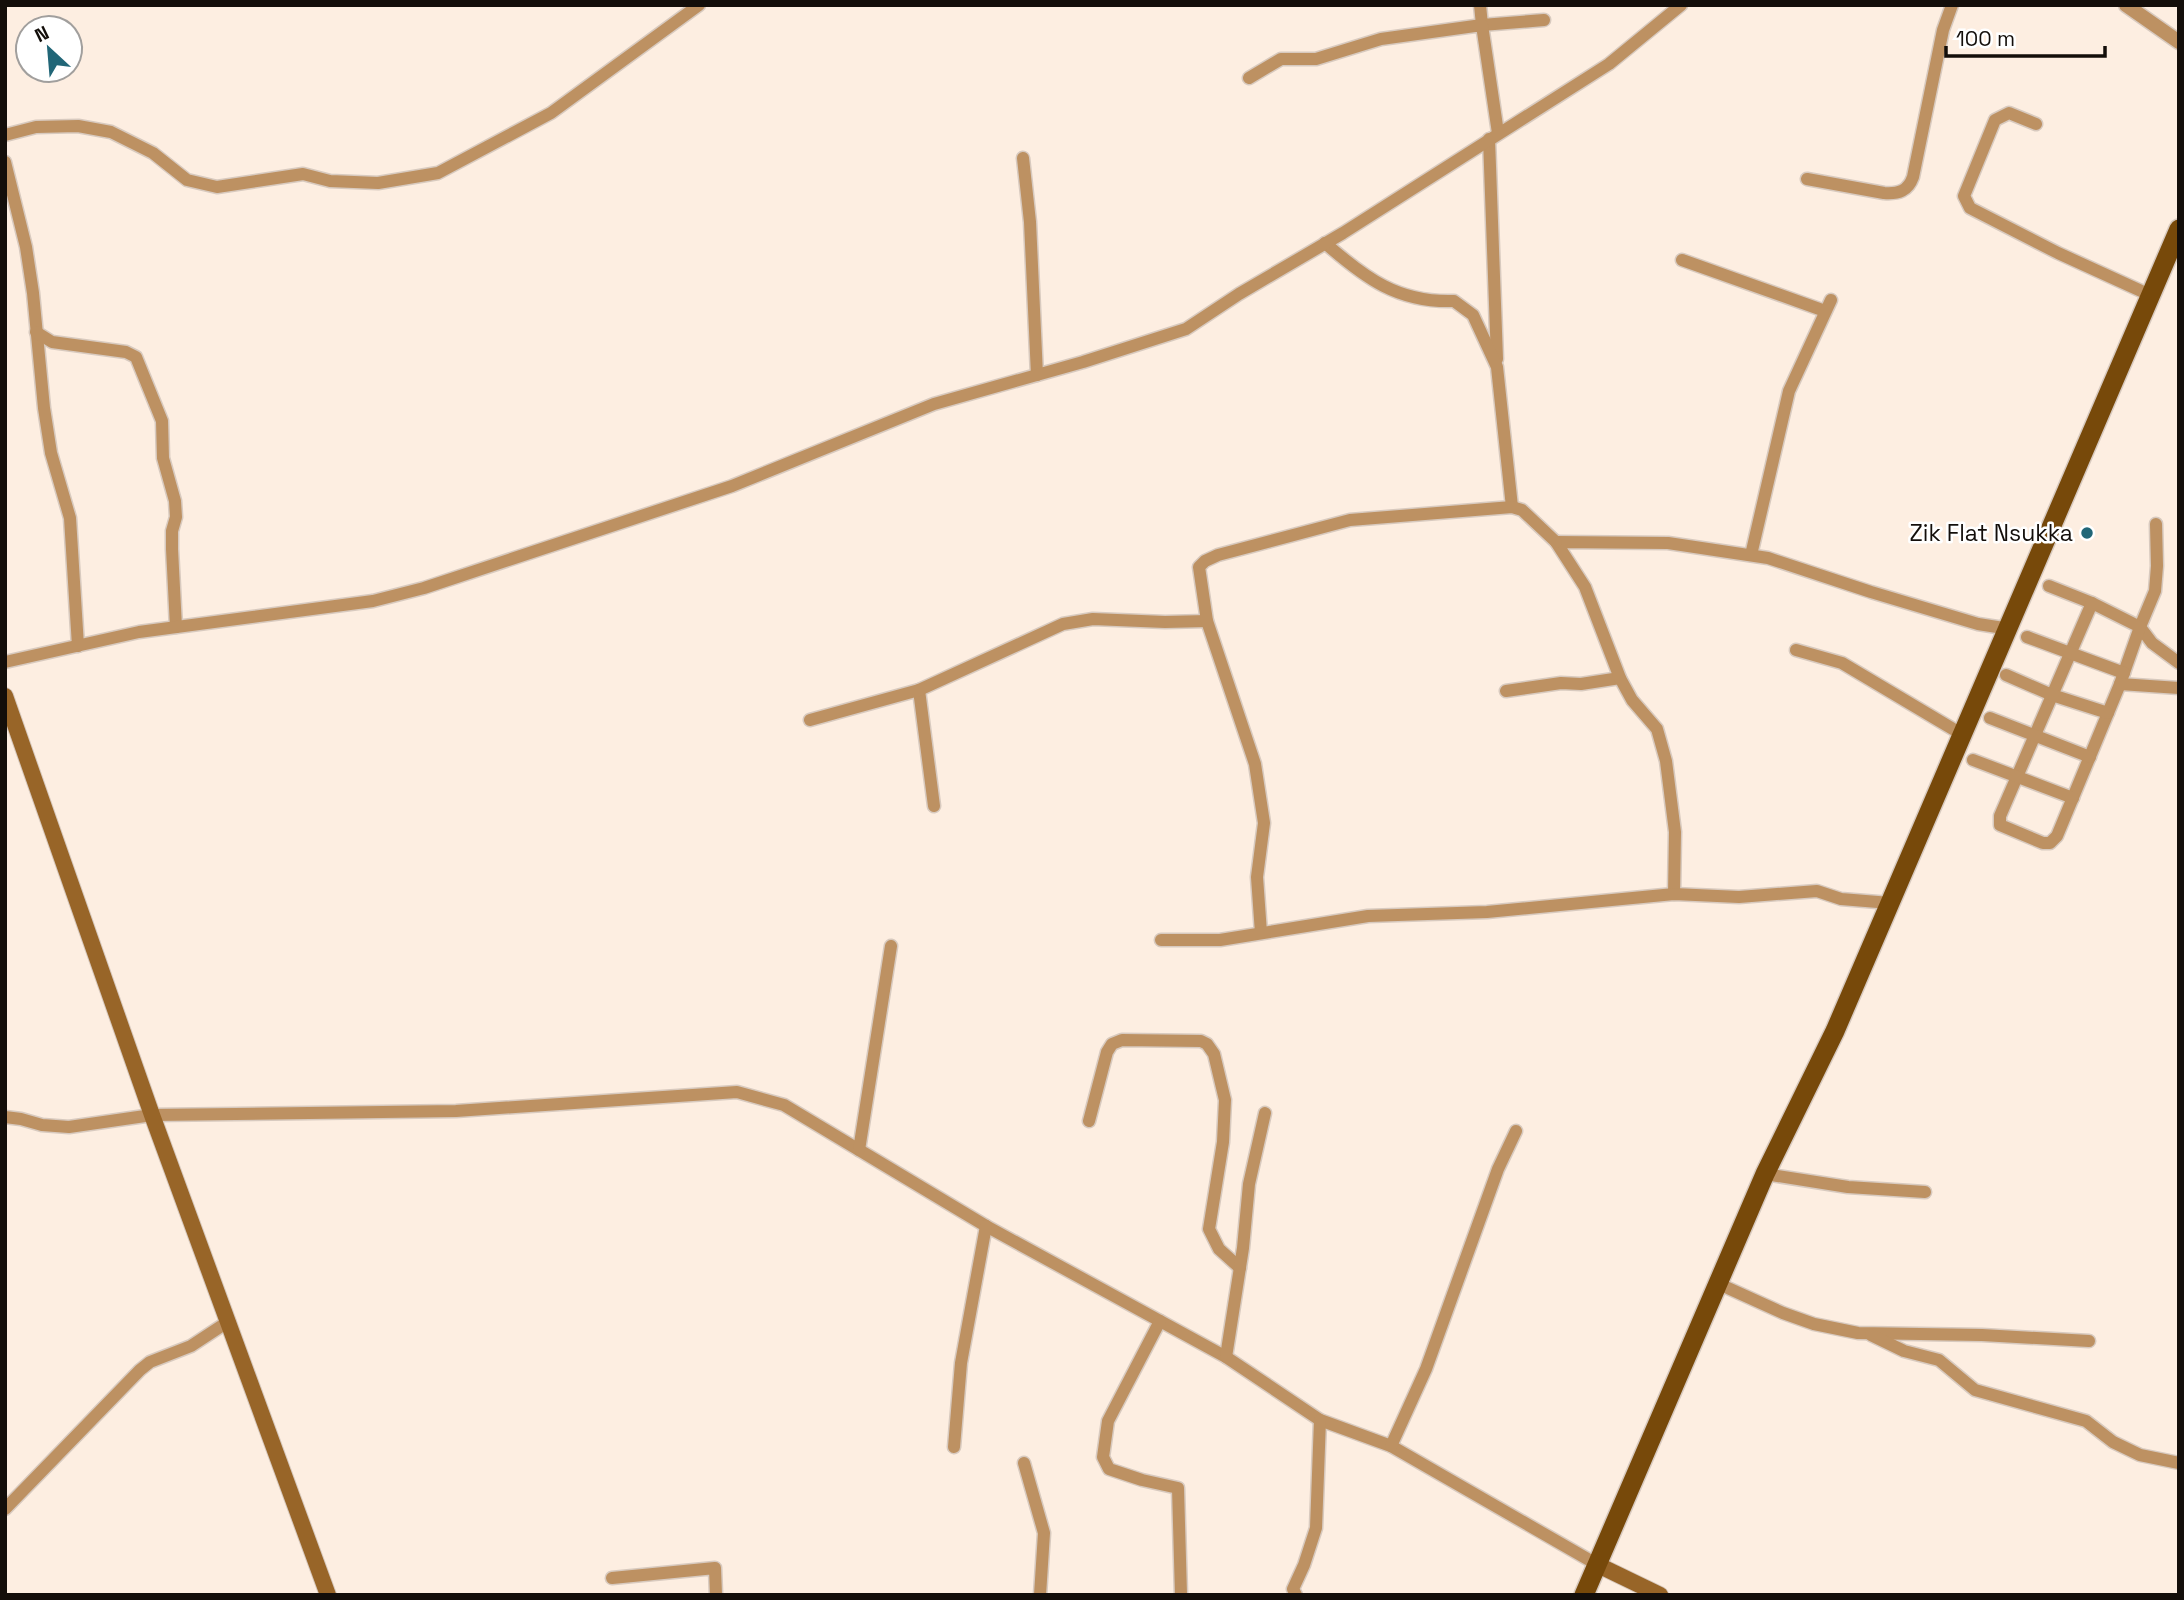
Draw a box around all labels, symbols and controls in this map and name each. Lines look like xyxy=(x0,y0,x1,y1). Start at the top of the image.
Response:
north arrow xyxy=(14,14,84,84)
scale bar xyxy=(1946,14,2105,58)
text: N xyxy=(31,20,53,48)
text: 100 m xyxy=(1956,25,2015,52)
place label: Zik Flat Nsukka xyxy=(1910,518,2073,548)
marker: Zik Flat Nsukka xyxy=(2079,525,2095,541)

